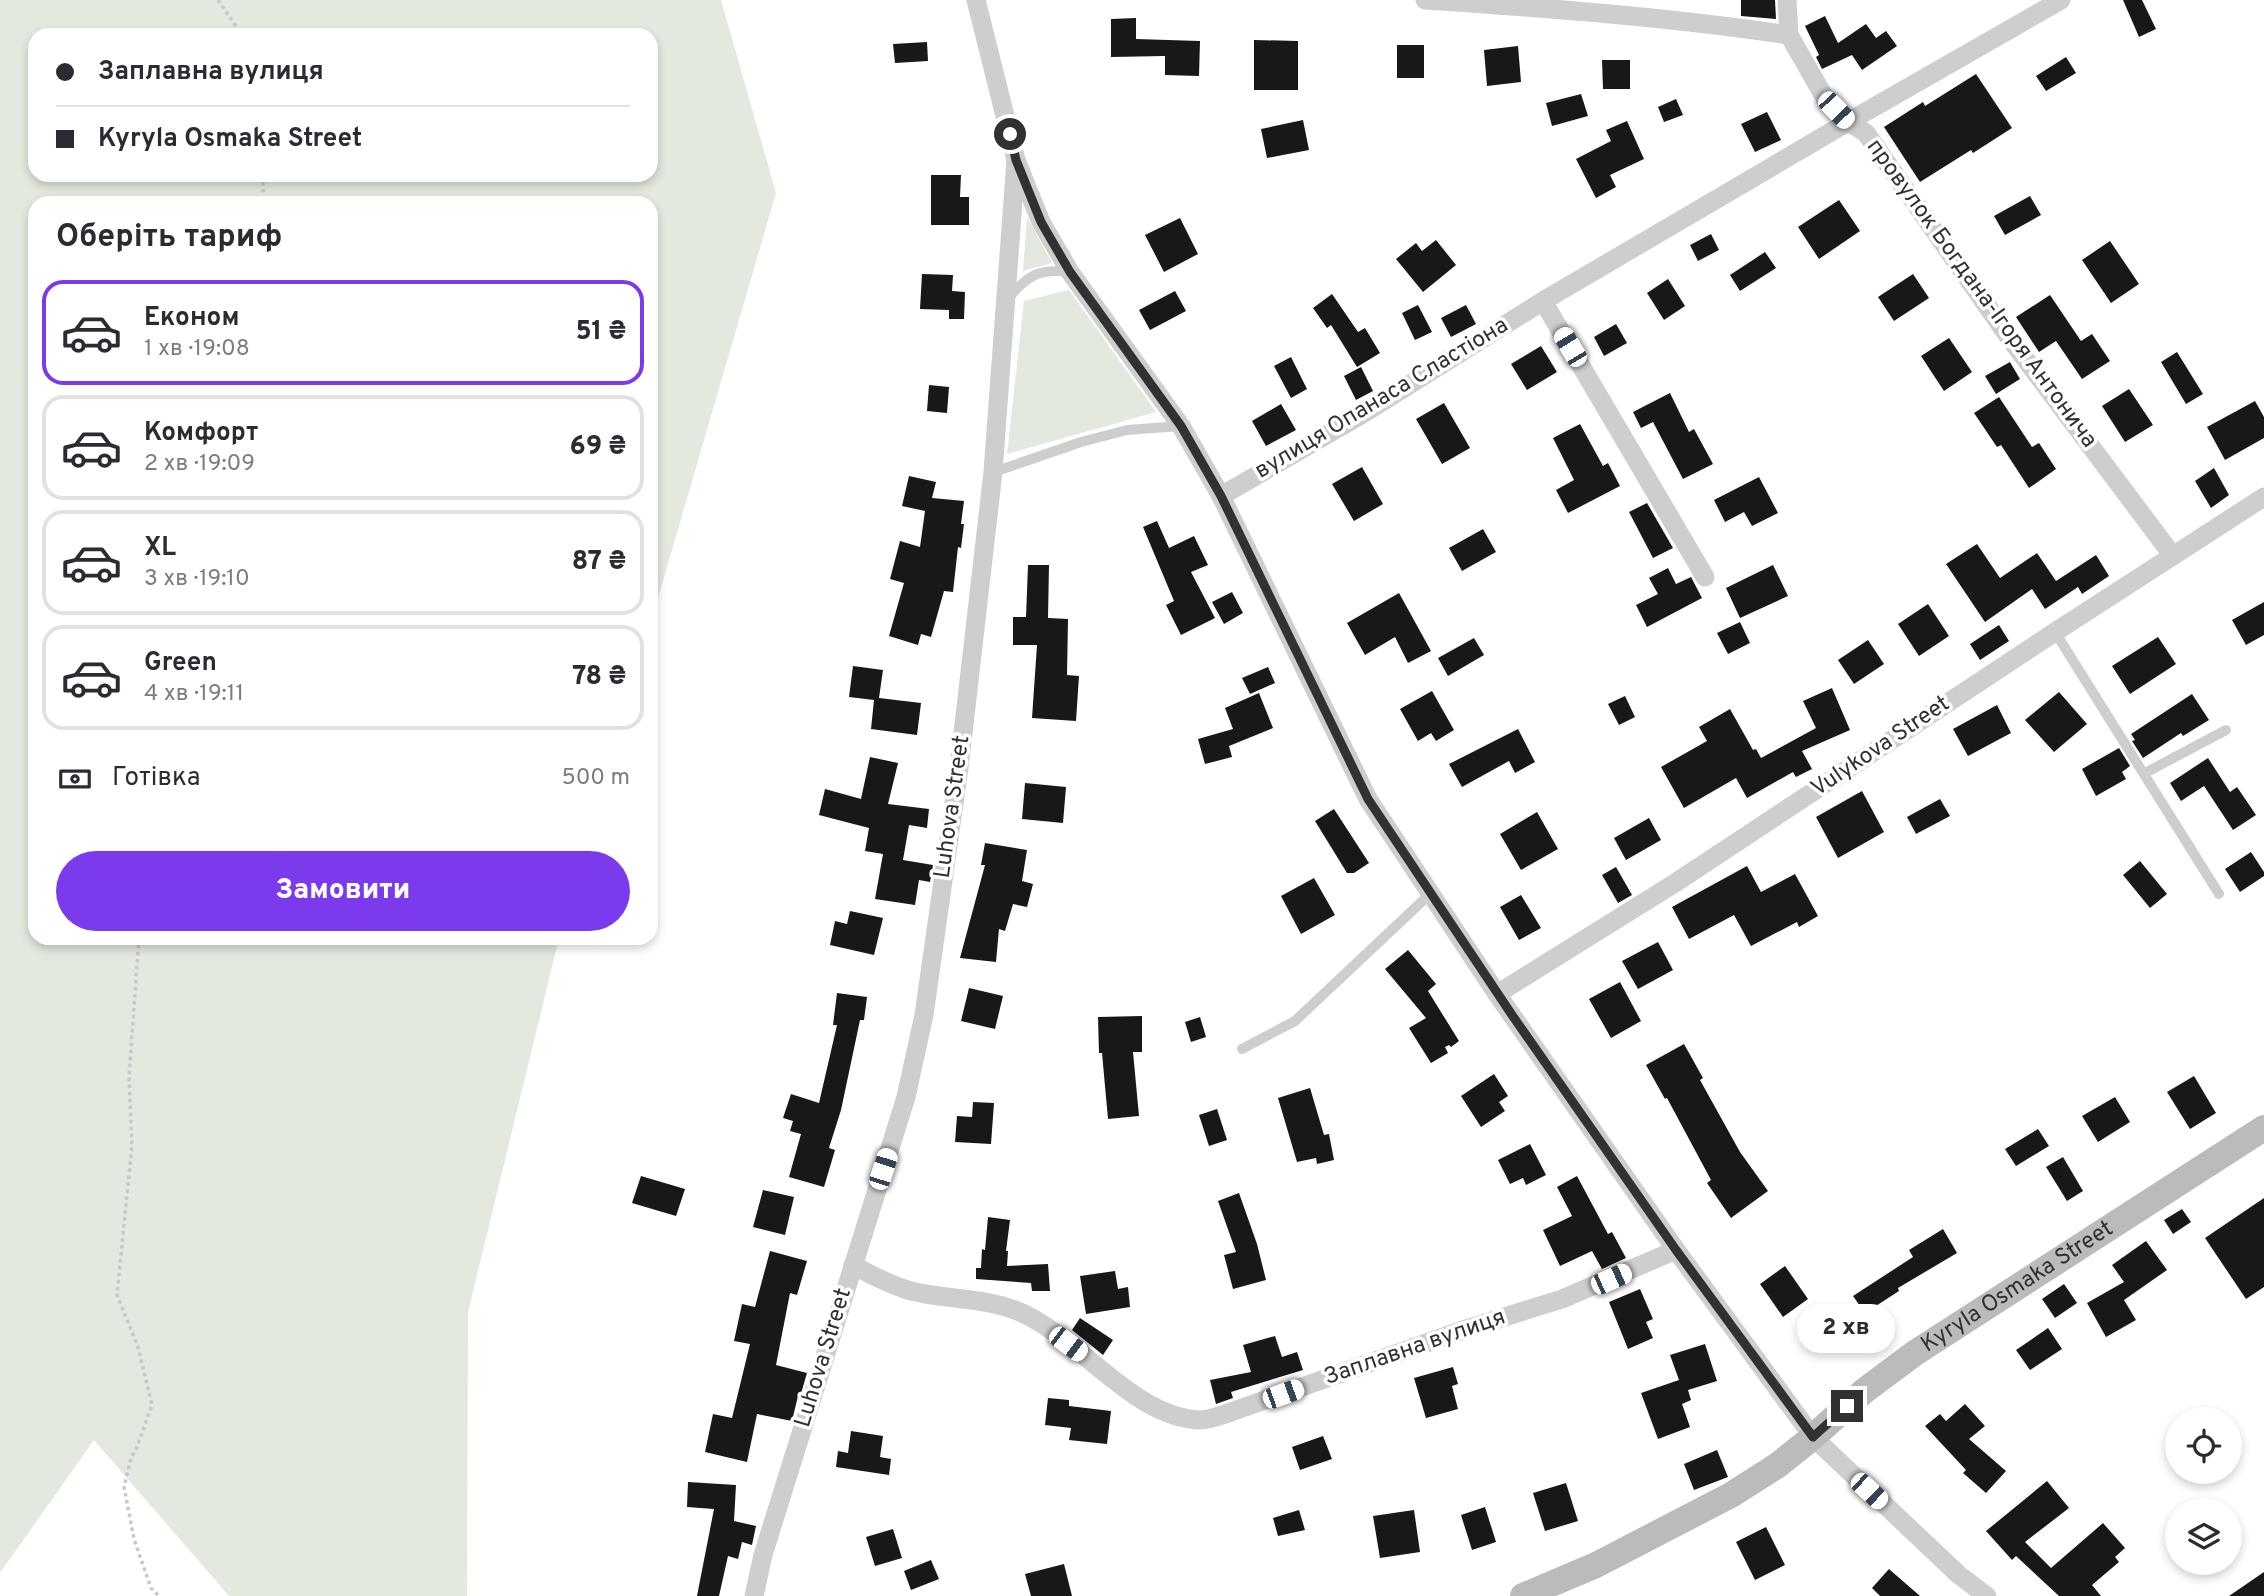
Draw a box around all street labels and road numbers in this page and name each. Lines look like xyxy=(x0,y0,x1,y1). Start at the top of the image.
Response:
street label: провулок Богдана-Ігоря Антонича xyxy=(1859,134,2103,454)
street label: вулиця Опанаса Сластіона xyxy=(1250,312,1514,486)
street label: Vulykova Street xyxy=(1806,690,1956,804)
street label: Luhova Street xyxy=(929,734,977,880)
street label: Kyryla Osmaka Street xyxy=(1916,1214,2119,1360)
street label: Luhova Street xyxy=(789,1285,859,1431)
street label: Заплавна вулиця xyxy=(1320,1303,1510,1393)

